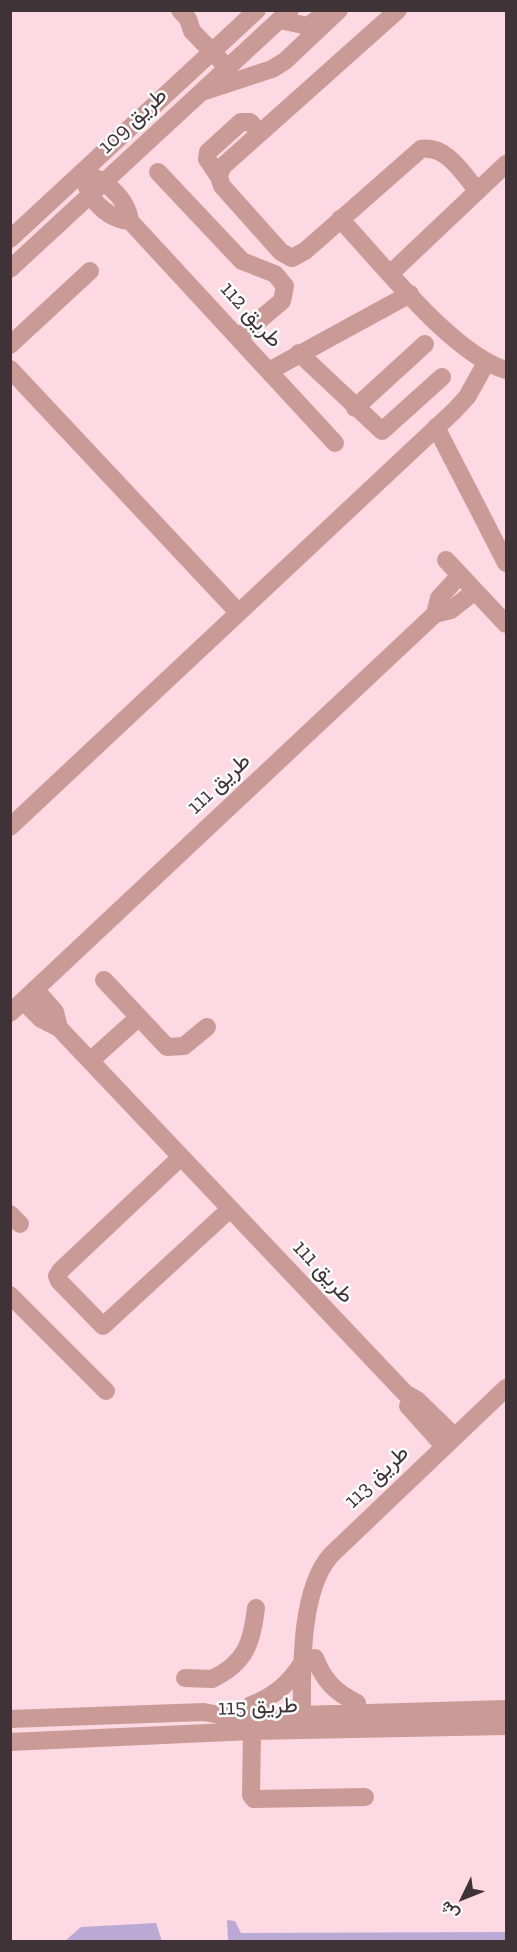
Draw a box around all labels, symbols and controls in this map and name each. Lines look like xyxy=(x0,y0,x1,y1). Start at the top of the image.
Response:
street label: طريق 109 xyxy=(93,83,173,159)
street label: طريق 112 xyxy=(214,276,288,354)
street label: طريق 111 xyxy=(182,748,256,820)
street label: طريق 111 xyxy=(287,1235,359,1309)
street label: طريق 113 xyxy=(339,1440,415,1514)
street label: طريق 115 xyxy=(218,1692,298,1722)
north arrow xyxy=(433,1868,493,1928)
text: ش xyxy=(436,1897,463,1924)

